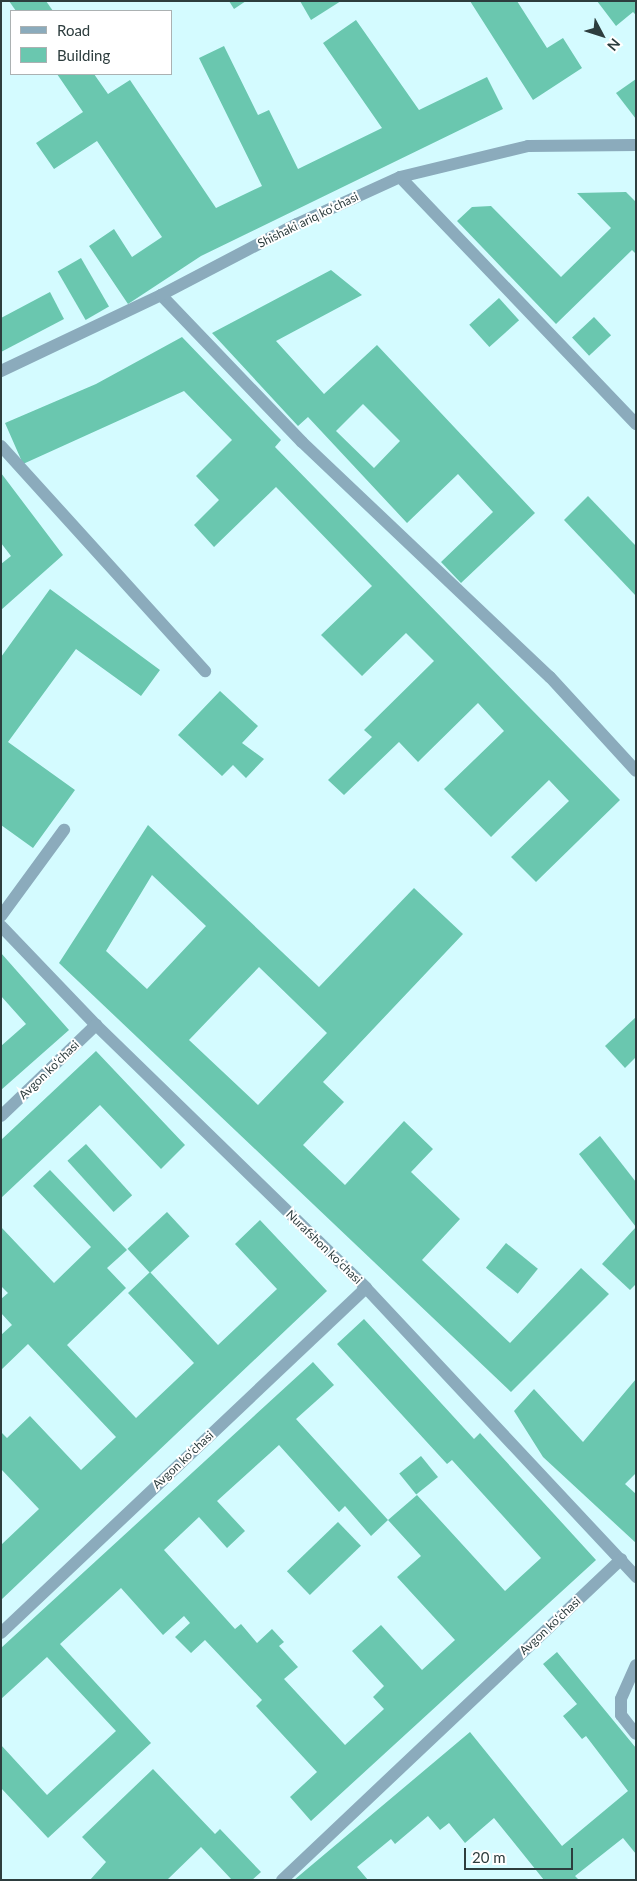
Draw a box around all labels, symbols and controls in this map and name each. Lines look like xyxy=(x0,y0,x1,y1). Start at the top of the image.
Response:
legend xyxy=(10,10,172,75)
north arrow xyxy=(577,10,627,60)
text: Road xyxy=(57,21,90,39)
text: N xyxy=(604,35,624,55)
text: Building xyxy=(57,46,110,64)
street label: Shishaki ariq koʻchasi xyxy=(255,189,361,251)
street label: Avgon koʻchasi xyxy=(16,1038,82,1102)
street label: Nurafshon koʻchasi xyxy=(283,1207,365,1287)
street label: Avgon koʻchasi xyxy=(150,1428,216,1492)
street label: Avgon koʻchasi xyxy=(517,1594,583,1658)
scale bar xyxy=(467,1838,576,1870)
text: 20 m xyxy=(472,1848,506,1866)

